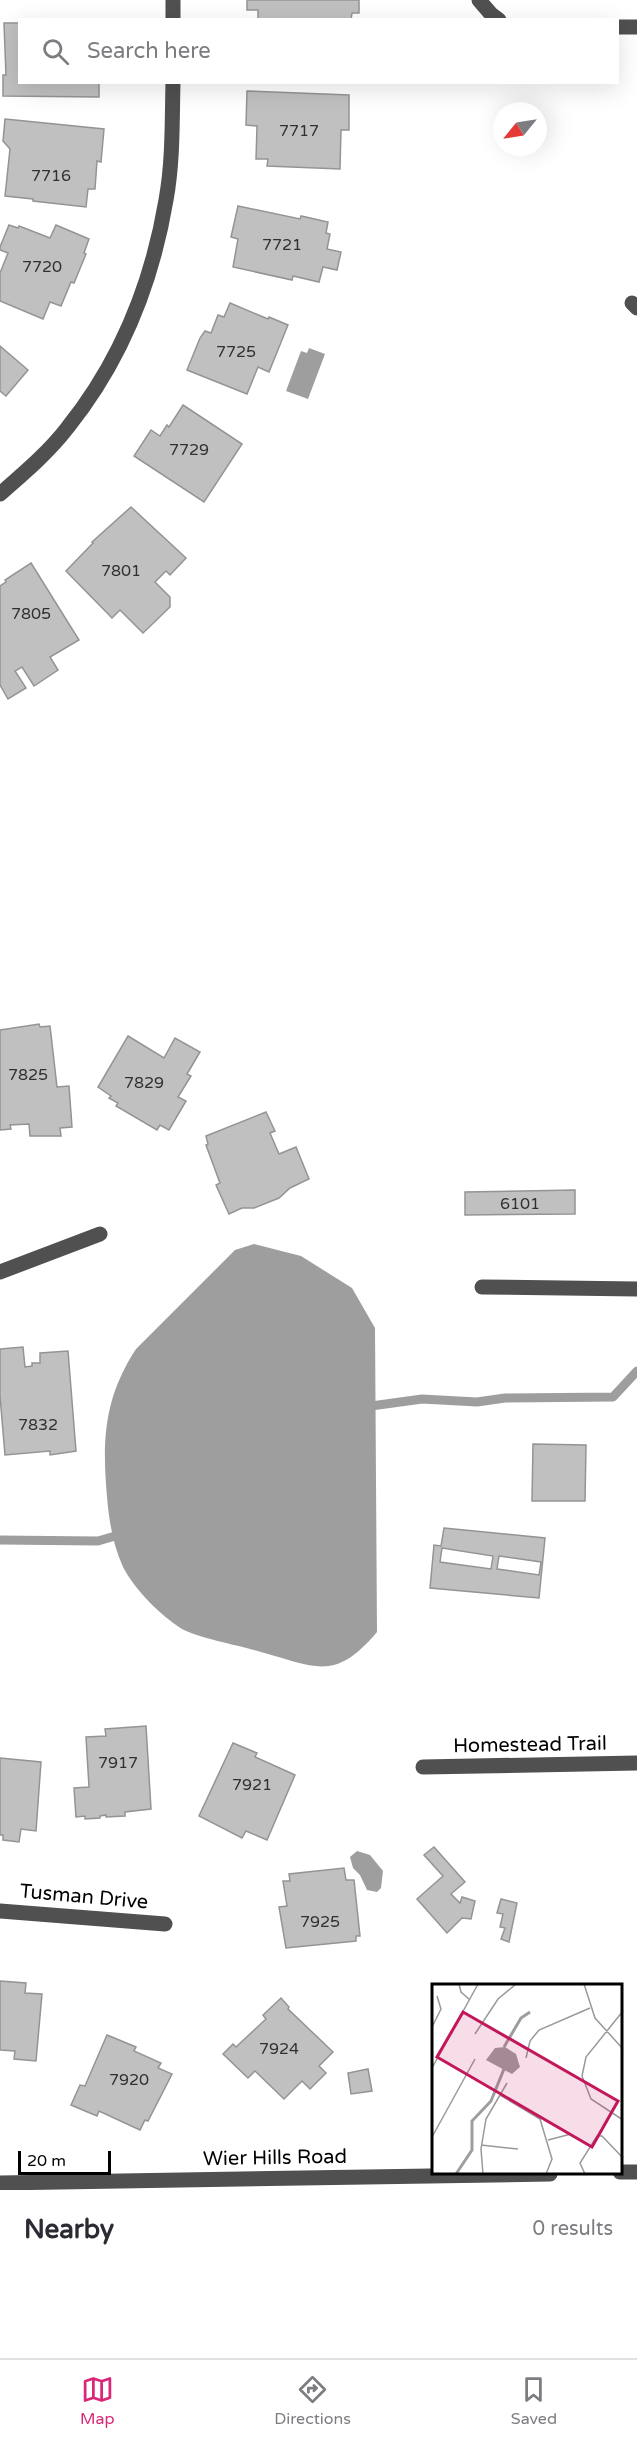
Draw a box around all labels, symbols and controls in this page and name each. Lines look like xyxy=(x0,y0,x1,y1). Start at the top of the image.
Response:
search box xyxy=(18,18,619,84)
icon: search xyxy=(39,35,72,68)
text: Search here xyxy=(87,38,211,64)
north arrow xyxy=(493,102,547,156)
house number: 7717 xyxy=(279,121,319,141)
house number: 7716 xyxy=(31,166,71,186)
house number: 7721 xyxy=(262,235,302,255)
house number: 7720 xyxy=(22,257,62,277)
house number: 7725 xyxy=(216,342,256,362)
house number: 7729 xyxy=(169,440,209,460)
house number: 7801 xyxy=(101,561,141,581)
house number: 7805 xyxy=(11,604,51,624)
house number: 7825 xyxy=(8,1065,48,1085)
house number: 7829 xyxy=(124,1073,164,1093)
house number: 6101 xyxy=(500,1194,540,1214)
house number: 7832 xyxy=(18,1415,58,1435)
street label: Homestead Trail xyxy=(453,1732,607,1758)
house number: 7917 xyxy=(98,1753,138,1773)
house number: 7921 xyxy=(232,1775,272,1795)
street label: Tusman Drive xyxy=(19,1879,149,1915)
house number: 7925 xyxy=(300,1912,340,1932)
inset map xyxy=(432,1984,622,2175)
house number: 7924 xyxy=(259,2039,299,2059)
house number: 7920 xyxy=(109,2070,149,2090)
street label: Wier Hills Road xyxy=(203,2145,347,2171)
scale bar xyxy=(18,2148,111,2176)
text: 20 m xyxy=(27,2151,66,2171)
text: Nearby xyxy=(24,2214,114,2245)
text: 0 results xyxy=(533,2217,613,2241)
tab: Map xyxy=(80,2373,114,2429)
tab: Directions xyxy=(274,2373,351,2429)
tab: Saved xyxy=(511,2373,557,2429)

